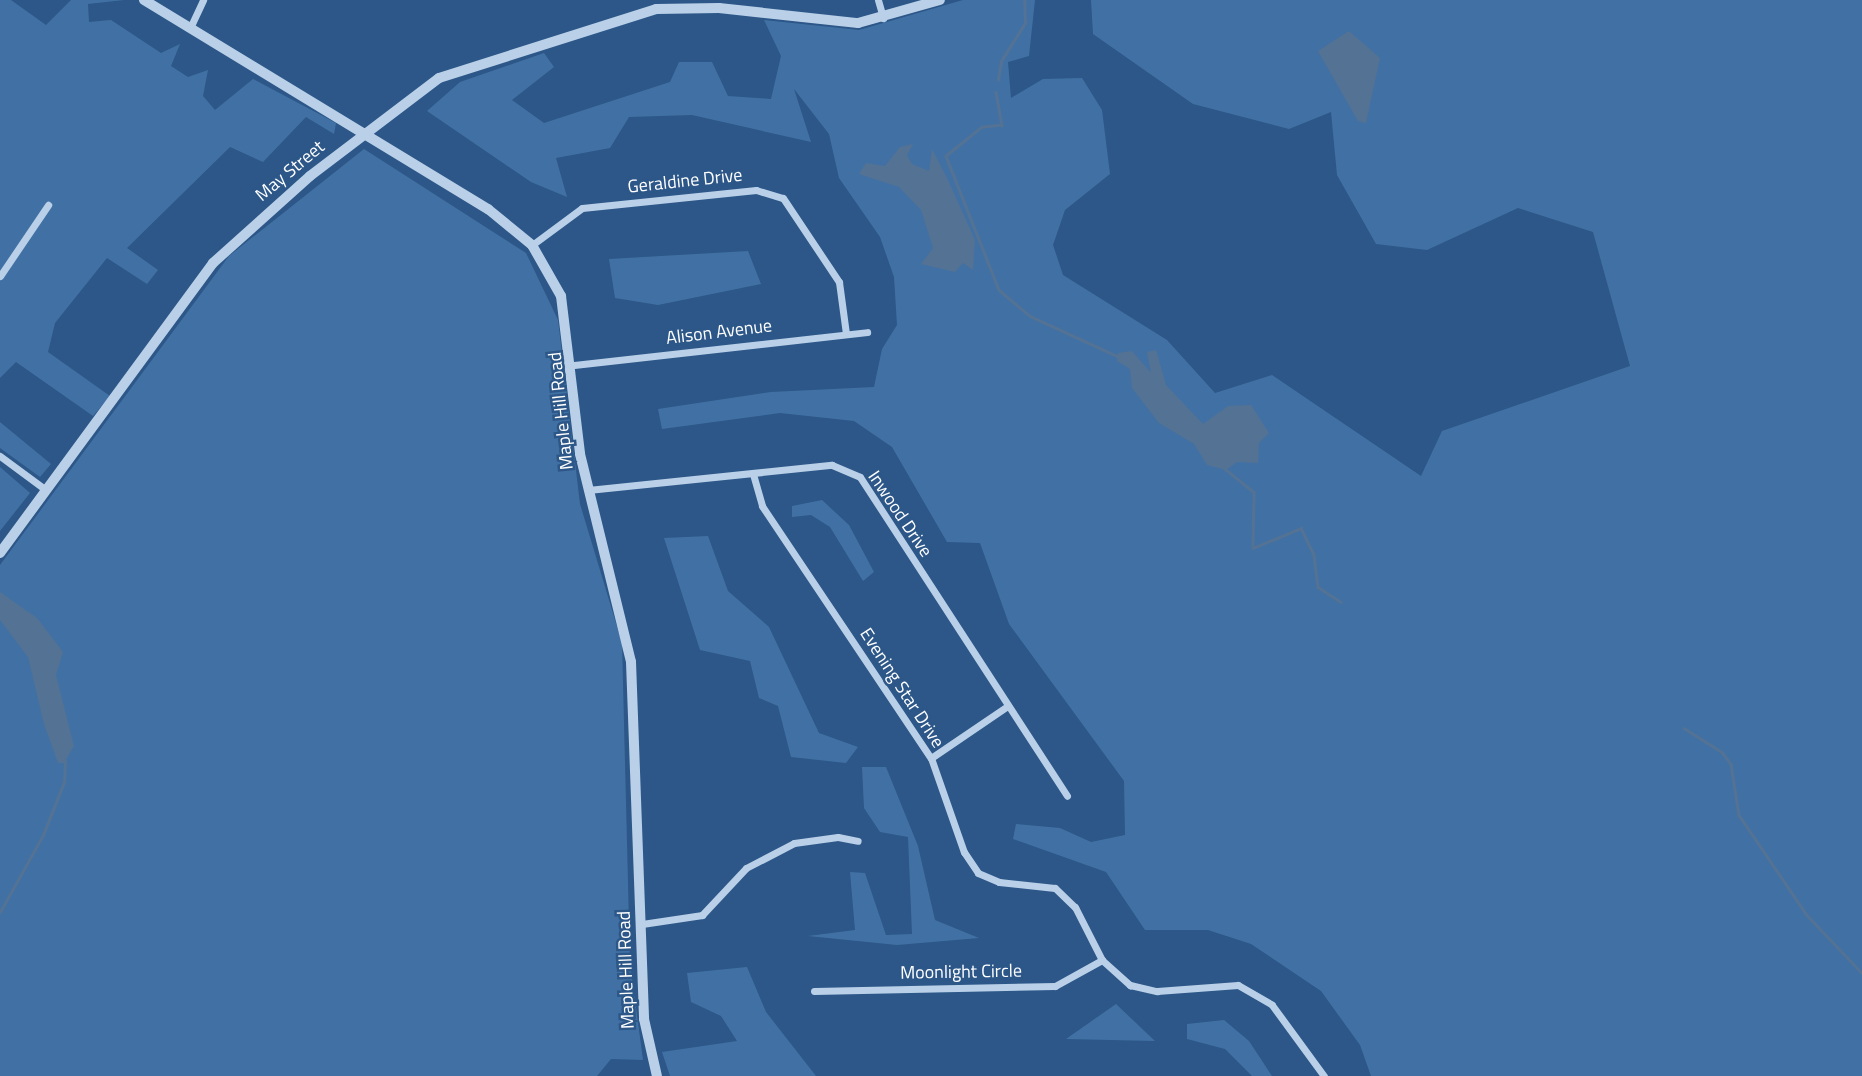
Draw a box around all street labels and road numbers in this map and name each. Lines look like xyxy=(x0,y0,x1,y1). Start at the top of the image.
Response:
street label: May Street xyxy=(251,136,329,206)
street label: Geraldine Drive xyxy=(627,164,743,198)
street label: Alison Avenue xyxy=(665,315,773,349)
street label: Maple Hill Road xyxy=(544,351,578,471)
street label: Inwood Drive xyxy=(863,467,937,561)
street label: Evening Star Drive xyxy=(855,624,949,752)
street label: Maple Hill Road xyxy=(613,911,639,1029)
street label: Moonlight Circle xyxy=(900,960,1022,984)

